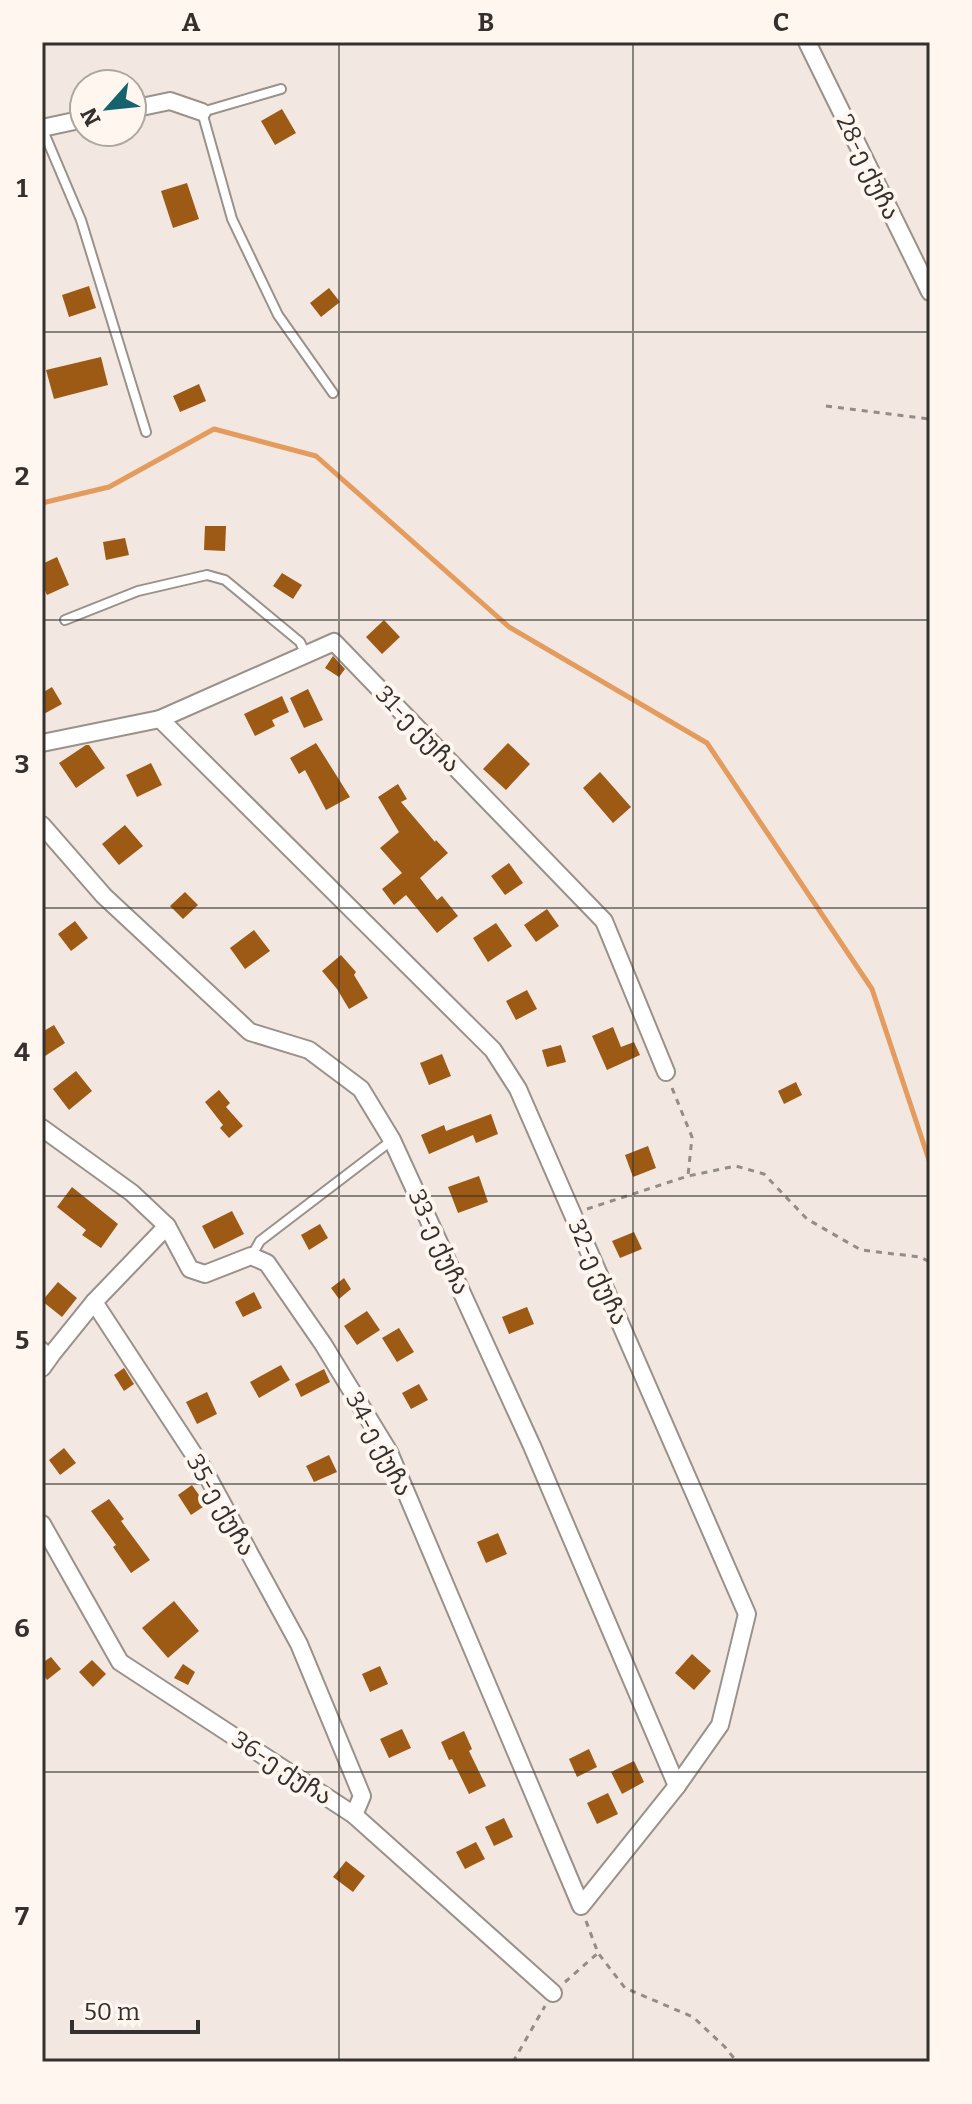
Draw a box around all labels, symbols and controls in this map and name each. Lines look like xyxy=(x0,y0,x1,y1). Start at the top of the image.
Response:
text: A xyxy=(182,7,201,38)
text: B xyxy=(478,7,494,38)
text: C xyxy=(773,7,789,38)
north arrow xyxy=(68,68,148,148)
text: N xyxy=(75,103,107,131)
street label: 28-ე ქუჩა xyxy=(831,110,905,224)
text: 1 xyxy=(16,173,28,204)
text: 2 xyxy=(15,461,29,492)
street label: 31-ე ქუჩა xyxy=(370,680,466,778)
text: 3 xyxy=(15,749,29,780)
text: 4 xyxy=(14,1037,30,1068)
street label: 33-ე ქუჩა xyxy=(402,1185,476,1299)
street label: 32-ე ქუჩა xyxy=(562,1215,634,1329)
text: 5 xyxy=(15,1325,29,1356)
street label: 34-ე ქუჩა xyxy=(340,1387,418,1501)
street label: 35-ე ქუჩა xyxy=(181,1449,261,1561)
text: 6 xyxy=(14,1613,30,1644)
street label: 36-ე ქუჩა xyxy=(227,1725,337,1811)
text: 7 xyxy=(15,1901,29,1932)
scale bar xyxy=(72,1984,198,2034)
text: 50 m xyxy=(84,1998,140,2026)

